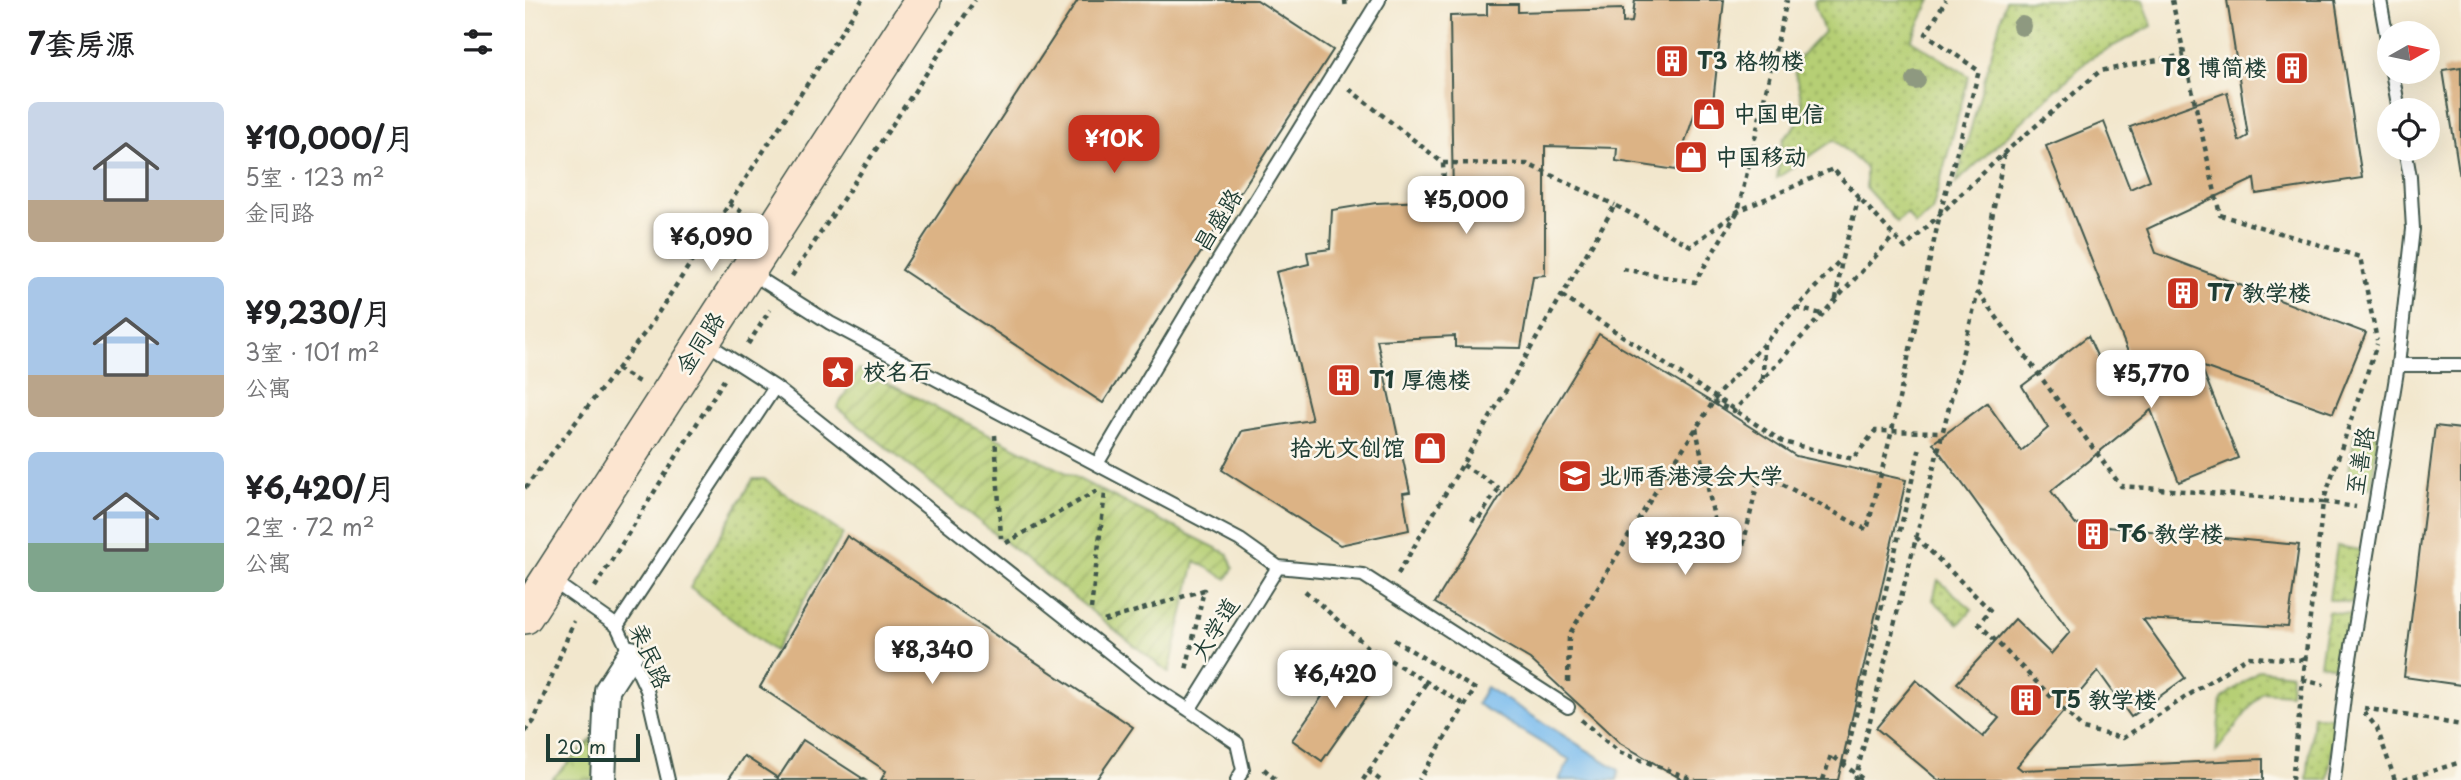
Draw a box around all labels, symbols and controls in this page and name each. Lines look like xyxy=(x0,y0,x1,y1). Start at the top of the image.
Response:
text: 7套房源 xyxy=(28,20,135,65)
north arrow xyxy=(2377,21,2439,84)
map controls xyxy=(2377,21,2440,161)
icon: filters xyxy=(459,23,497,61)
building icon: T3 格物楼 xyxy=(1653,42,1691,80)
place label: T3 格物楼 xyxy=(1697,42,1804,77)
place label: T8 博简楼 xyxy=(2161,49,2267,84)
building icon: T8 博简楼 xyxy=(2273,49,2311,87)
shop icon: 中国电信 xyxy=(1690,95,1728,133)
place label: 中国电信 xyxy=(1733,95,1825,130)
button: locate xyxy=(2377,98,2440,161)
text: ¥10,000/月 xyxy=(245,114,414,159)
pin: ¥10K xyxy=(1073,116,1155,175)
text: ¥10K xyxy=(1084,120,1144,155)
icon: home xyxy=(84,130,168,214)
shop icon: 中国移动 xyxy=(1672,138,1710,176)
place label: 中国移动 xyxy=(1715,138,1807,173)
text: 5室 · 123 m² xyxy=(245,159,385,194)
pin: ¥5,000 xyxy=(1409,176,1523,236)
street label: 昌盛路 xyxy=(1184,181,1250,258)
text: ¥5,000 xyxy=(1424,181,1508,216)
text: 金同路 xyxy=(245,194,314,229)
pin: ¥6,090 xyxy=(654,214,768,273)
text: ¥6,090 xyxy=(669,218,753,253)
building icon: T7 教学楼 xyxy=(2164,274,2202,312)
place label: T7 教学楼 xyxy=(2207,274,2311,309)
text: ¥9,230/月 xyxy=(245,289,392,334)
street label: 金同路 xyxy=(665,304,732,381)
icon: home xyxy=(84,305,168,389)
text: 3室 · 101 m² xyxy=(245,334,380,369)
pin: ¥5,770 xyxy=(2094,350,2208,410)
place icon: 校名石 xyxy=(819,353,857,391)
place label: 校名石 xyxy=(863,353,932,388)
text: ¥5,770 xyxy=(2112,355,2190,390)
building icon: T1 厚德楼 xyxy=(1325,361,1363,399)
place label: T1 厚德楼 xyxy=(1369,361,1471,396)
text: 公寓 xyxy=(245,369,291,404)
street label: 至善路 xyxy=(2335,424,2382,498)
place label: 拾光文创馆 xyxy=(1290,429,1405,464)
shop icon: 拾光文创馆 xyxy=(1411,429,1449,467)
school or university icon: 北师香港浸会大学 xyxy=(1556,457,1594,495)
place label: 北师香港浸会大学 xyxy=(1599,457,1783,492)
text: ¥6,420/月 xyxy=(245,464,395,509)
icon: home xyxy=(84,480,168,564)
text: 2室 · 72 m² xyxy=(245,509,375,544)
building icon: T6 教学楼 xyxy=(2074,515,2112,553)
place label: T6 教学楼 xyxy=(2117,515,2223,550)
pin: ¥9,230 xyxy=(1628,518,1742,577)
text: ¥9,230 xyxy=(1645,522,1725,557)
text: 公寓 xyxy=(245,544,291,579)
street label: 大学道 xyxy=(1181,590,1247,667)
street label: 亲民路 xyxy=(621,617,681,694)
pin: ¥8,340 xyxy=(875,626,989,686)
text: ¥8,340 xyxy=(891,631,973,666)
pin: ¥6,420 xyxy=(1278,650,1392,710)
text: ¥6,420 xyxy=(1293,655,1377,690)
building icon: T5 教学楼 xyxy=(2007,681,2045,719)
place label: T5 教学楼 xyxy=(2051,681,2157,716)
scale bar xyxy=(546,731,641,763)
text: 20 m xyxy=(557,732,606,760)

